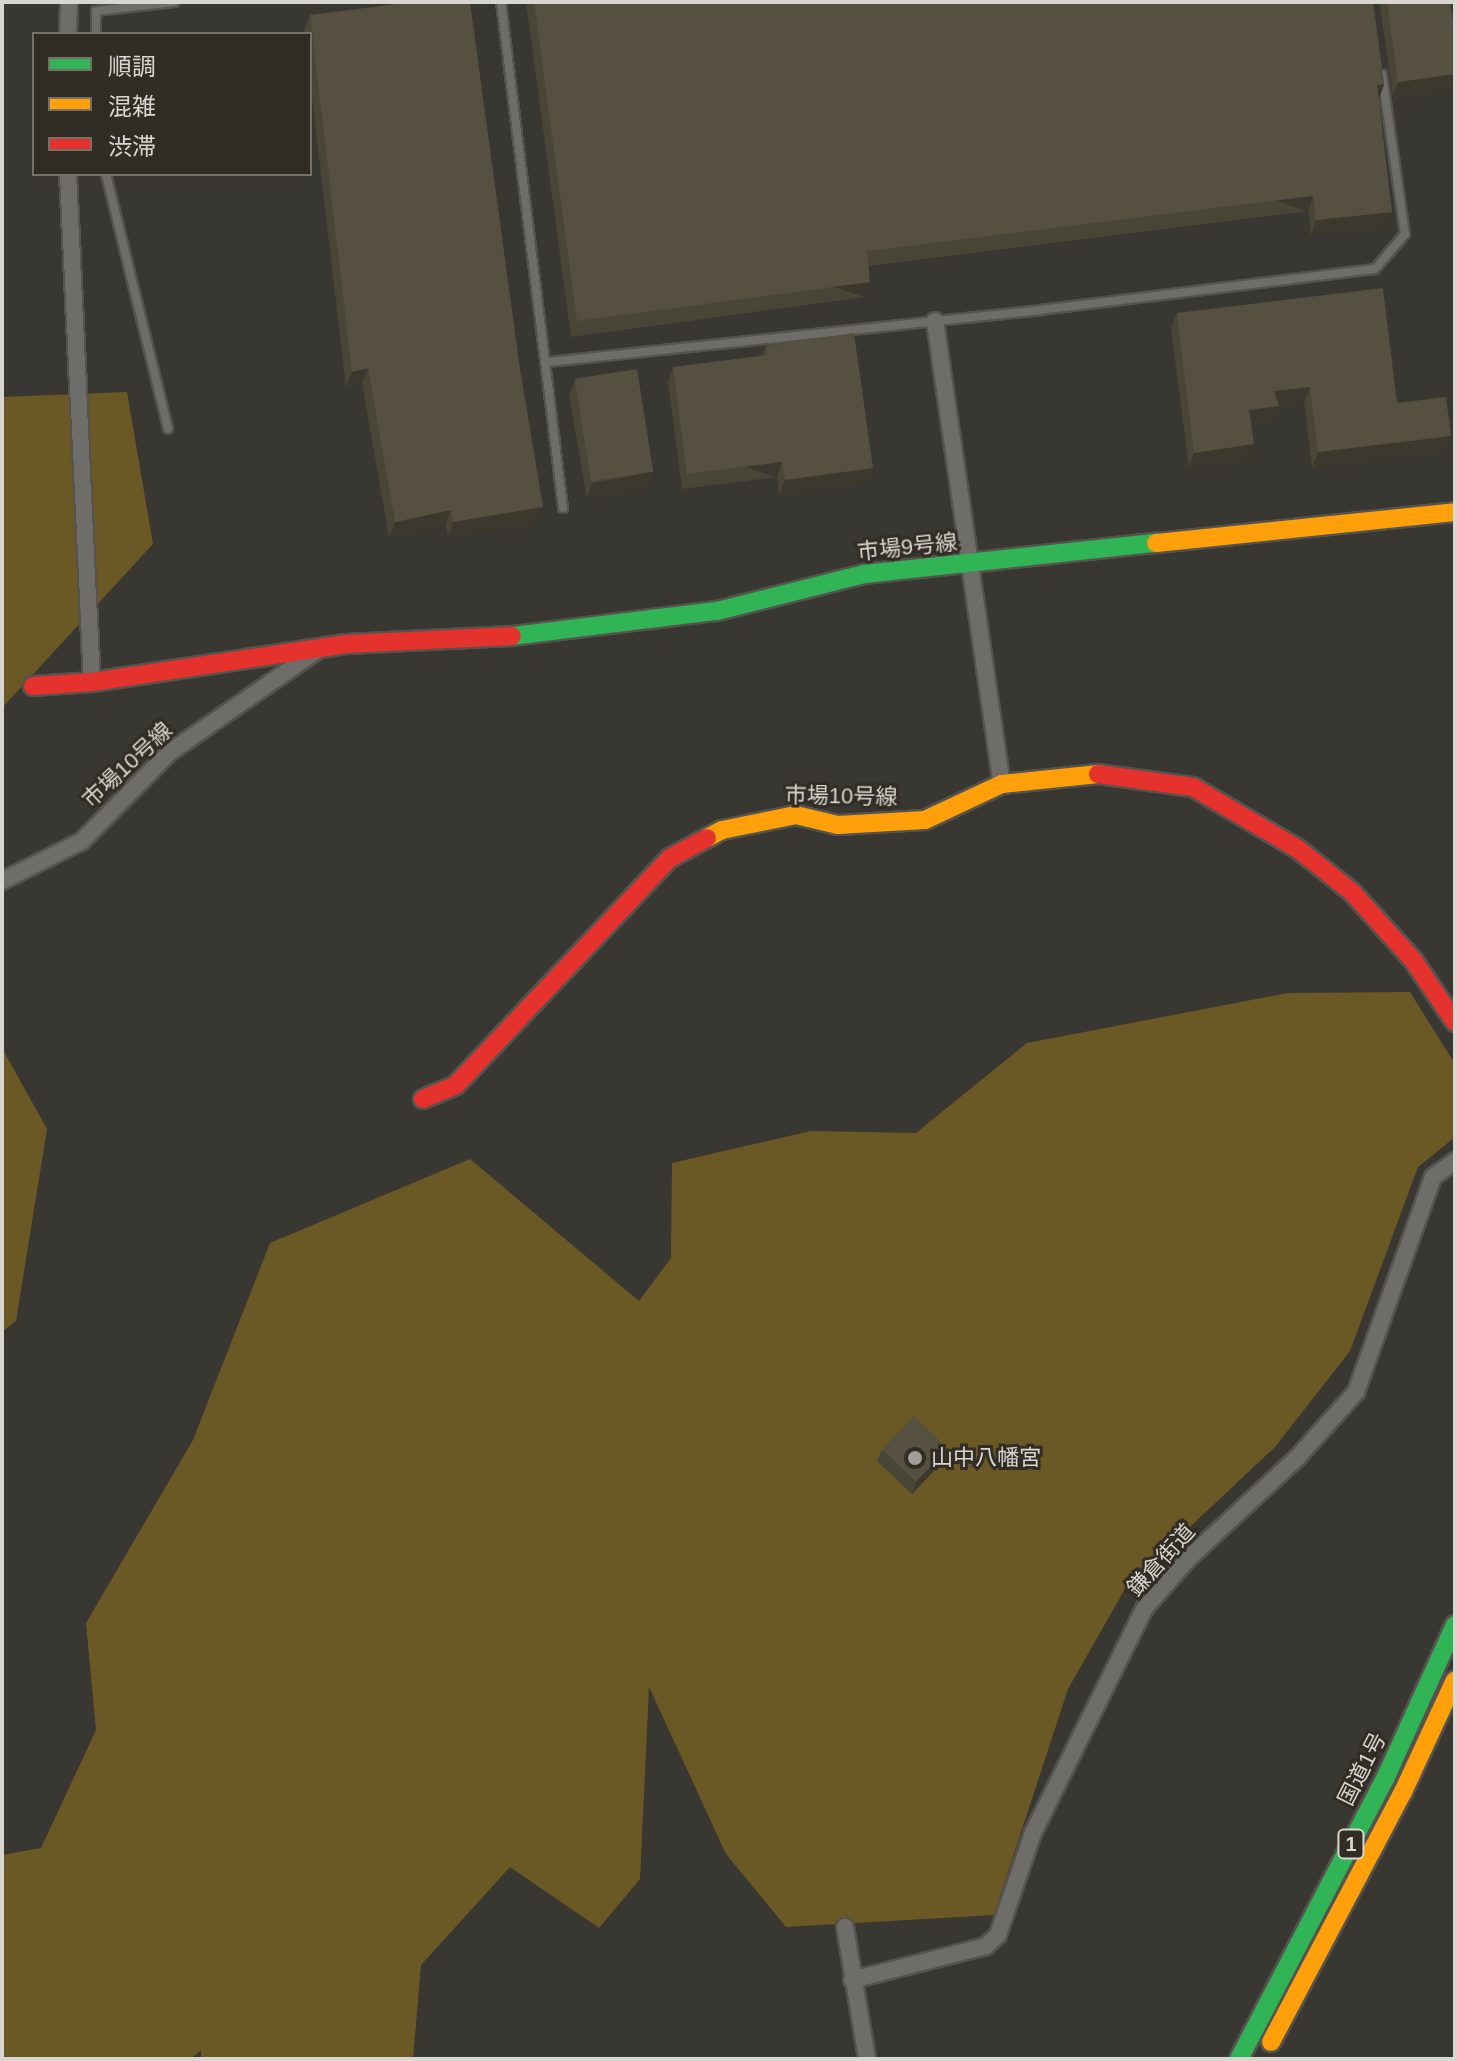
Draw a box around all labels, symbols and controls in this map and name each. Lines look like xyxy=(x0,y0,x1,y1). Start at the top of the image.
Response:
legend xyxy=(32,32,312,176)
text: 順調 xyxy=(108,53,156,80)
text: 混雑 xyxy=(108,93,156,120)
text: 渋滞 xyxy=(108,133,156,160)
street label: 市場9号線 xyxy=(856,529,958,565)
street label: 市場10号線 xyxy=(77,717,177,813)
street label: 市場10号線 xyxy=(785,782,897,810)
place label: 山中八幡宮 xyxy=(931,1445,1041,1471)
marker: 山中八幡宮 xyxy=(906,1449,924,1467)
street label: 鎌倉街道 xyxy=(1122,1518,1200,1602)
street label: 国道1号 xyxy=(1332,1728,1392,1810)
road number: 1 xyxy=(1337,1828,1365,1860)

